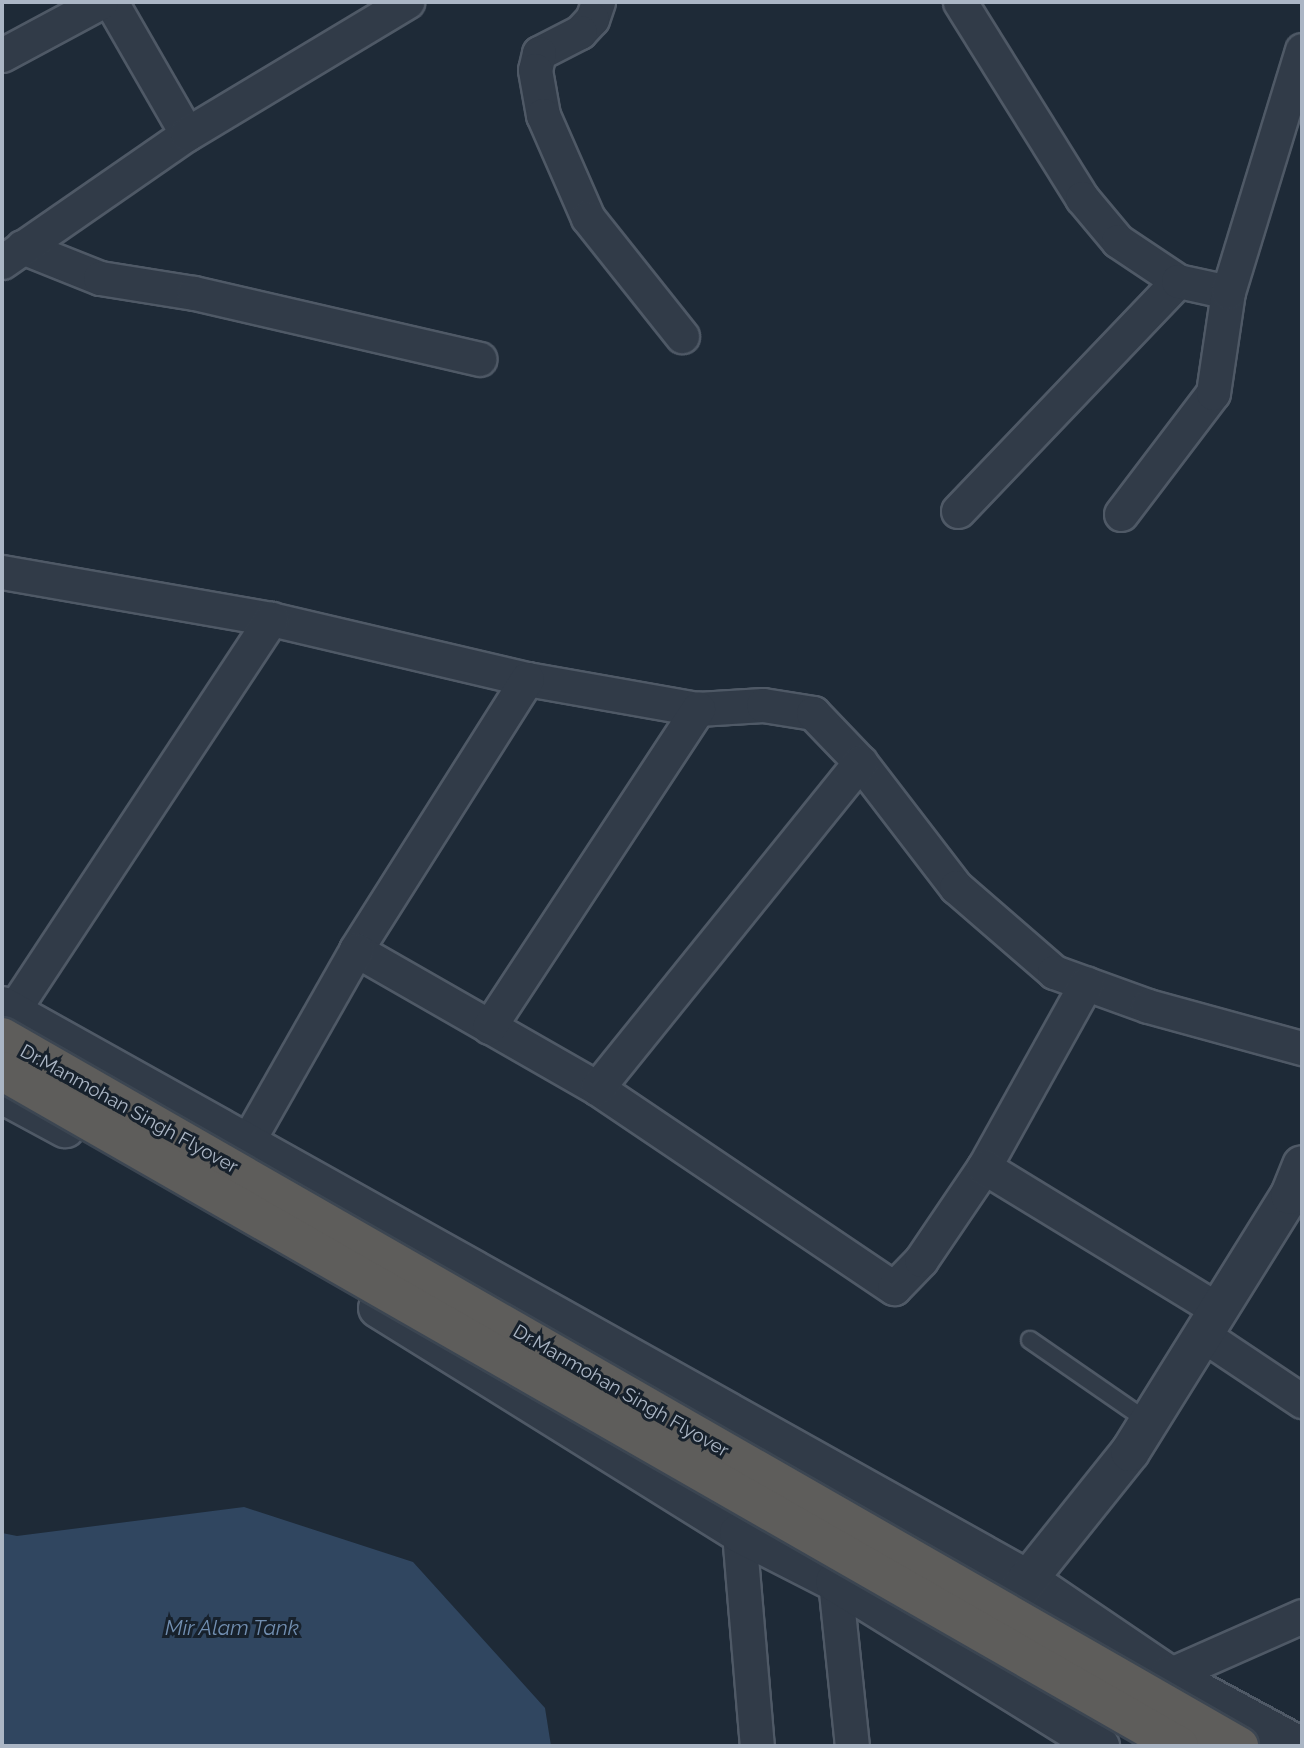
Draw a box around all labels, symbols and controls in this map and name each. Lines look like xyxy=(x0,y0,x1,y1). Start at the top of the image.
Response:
street label: Dr.Manmohan Singh Flyover xyxy=(16,1040,242,1178)
street label: Dr.Manmohan Singh Flyover xyxy=(509,1320,733,1462)
water label: Mir Alam Tank xyxy=(164,1615,300,1641)

